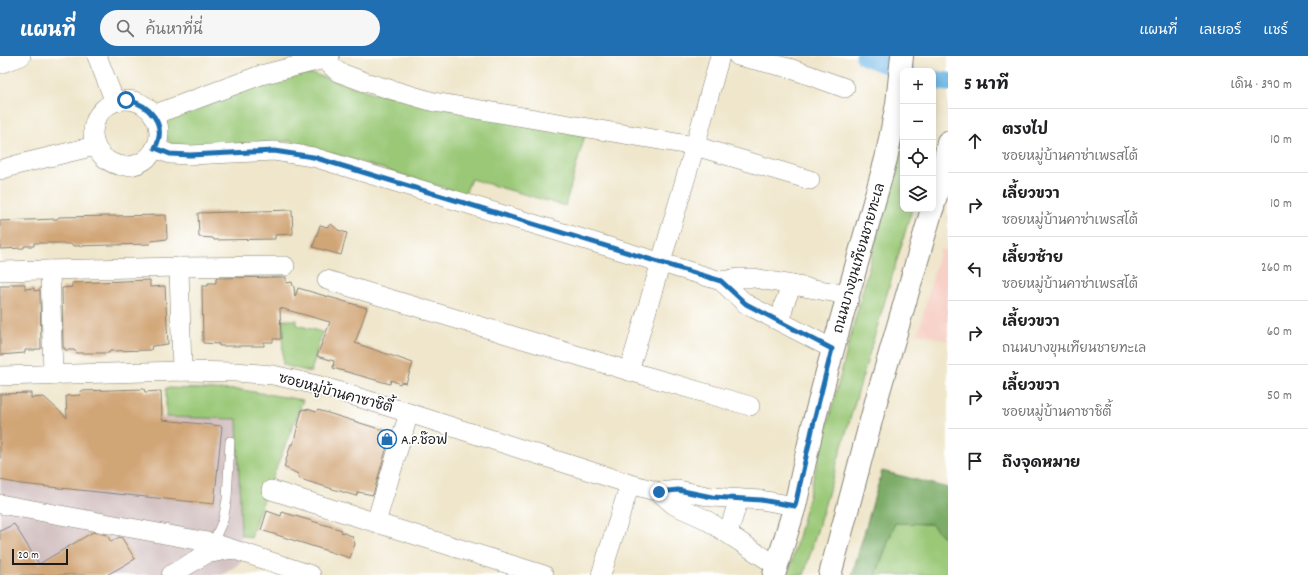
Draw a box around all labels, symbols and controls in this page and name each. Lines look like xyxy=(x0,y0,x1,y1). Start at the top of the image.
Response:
search box xyxy=(100,10,380,46)
icon: search xyxy=(114,17,136,39)
text: แผนที่ xyxy=(20,19,76,46)
text: ค้นหาที่นี่ xyxy=(146,20,203,42)
text: แผนที่ xyxy=(1139,21,1177,41)
text: เลเยอร์ xyxy=(1199,21,1241,41)
text: แชร์ xyxy=(1263,21,1288,41)
map controls xyxy=(900,68,936,212)
button: + xyxy=(900,68,936,104)
text: 5 นาที xyxy=(964,74,1009,98)
text: เดิน · 390 m xyxy=(1231,76,1292,95)
route start xyxy=(117,91,135,109)
button: − xyxy=(900,104,936,140)
text: ตรงไป xyxy=(1002,120,1048,142)
icon: ahead xyxy=(964,130,986,152)
text: 10 m xyxy=(1270,131,1292,150)
button: locate xyxy=(900,140,936,176)
text: ซอยหมู่บ้านคาซ่าเพรสโต้ xyxy=(1002,148,1138,167)
button: layers xyxy=(900,176,936,212)
street label: ถนนบางขุนเทียนชายทะเล xyxy=(829,181,891,336)
text: เลี้ยวขวา xyxy=(1002,184,1060,206)
icon: right xyxy=(964,194,986,216)
text: 10 m xyxy=(1270,195,1292,214)
text: ซอยหมู่บ้านคาซ่าเพรสโต้ xyxy=(1002,212,1138,231)
text: เลี้ยวซ้าย xyxy=(1002,248,1063,270)
icon: left xyxy=(964,258,986,280)
text: 260 m xyxy=(1261,259,1292,278)
text: ซอยหมู่บ้านคาซ่าเพรสโต้ xyxy=(1002,276,1138,295)
text: เลี้ยวขวา xyxy=(1002,312,1060,334)
icon: right xyxy=(964,322,986,344)
text: 60 m xyxy=(1267,323,1292,342)
text: ถนนบางขุนเทียนชายทะเล xyxy=(1002,340,1146,359)
street label: ซอยหมู่บ้านคาซาซิตี้ xyxy=(276,365,397,419)
text: เลี้ยวขวา xyxy=(1002,376,1060,398)
icon: right xyxy=(964,386,986,408)
text: 50 m xyxy=(1267,387,1292,406)
text: ซอยหมู่บ้านคาซาซิตี้ xyxy=(1002,404,1112,423)
shop icon: A.P.ช๊อฟ xyxy=(376,428,398,450)
place label: A.P.ช๊อฟ xyxy=(401,431,448,451)
icon: arrive xyxy=(964,450,986,472)
text: ถึงจุดหมาย xyxy=(1002,453,1080,475)
route end xyxy=(650,483,668,501)
scale bar xyxy=(12,547,68,566)
text: 20 m xyxy=(18,548,39,564)

